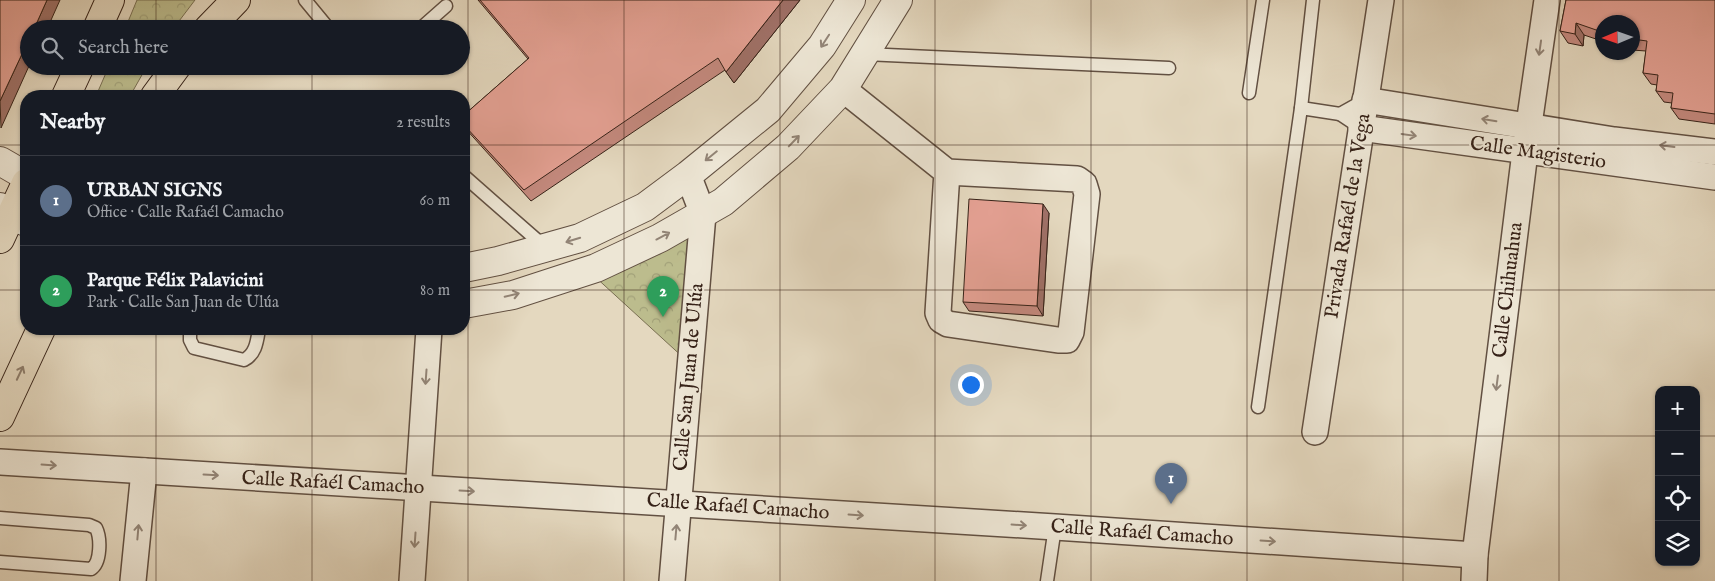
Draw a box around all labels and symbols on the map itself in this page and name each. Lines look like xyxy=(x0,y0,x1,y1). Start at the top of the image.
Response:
north arrow xyxy=(1595,15,1640,60)
one-way arrow xyxy=(820,34,830,48)
one-way arrow xyxy=(1535,40,1545,56)
street label: Privada Rafaél de la Vega xyxy=(1319,111,1377,320)
one-way arrow xyxy=(1481,114,1497,124)
one-way arrow xyxy=(1401,130,1417,140)
street label: Calle Magisterio xyxy=(1468,131,1608,175)
one-way arrow xyxy=(787,136,799,148)
one-way arrow xyxy=(1659,141,1675,151)
one-way arrow xyxy=(705,151,718,162)
street label: Calle Chihuahua xyxy=(1487,220,1529,359)
one-way arrow xyxy=(655,231,670,241)
one-way arrow xyxy=(565,236,581,246)
pin: 2 xyxy=(647,276,679,317)
street label: Calle San Juan de Ulúa xyxy=(668,282,710,472)
one-way arrow xyxy=(503,290,519,299)
one-way arrow xyxy=(16,366,26,381)
one-way arrow xyxy=(421,369,430,385)
your location xyxy=(958,372,984,398)
one-way arrow xyxy=(1492,375,1502,391)
one-way arrow xyxy=(40,461,56,470)
pin: 1 xyxy=(1155,463,1187,504)
street label: Calle Rafaél Camacho xyxy=(241,466,425,500)
one-way arrow xyxy=(203,471,219,480)
one-way arrow xyxy=(459,486,475,495)
street label: Calle Rafaél Camacho xyxy=(646,488,830,526)
one-way arrow xyxy=(848,510,864,519)
street label: Calle Rafaél Camacho xyxy=(1050,514,1234,552)
one-way arrow xyxy=(1010,520,1026,529)
one-way arrow xyxy=(133,525,143,541)
one-way arrow xyxy=(671,525,681,541)
one-way arrow xyxy=(410,531,420,547)
one-way arrow xyxy=(1260,537,1276,546)

